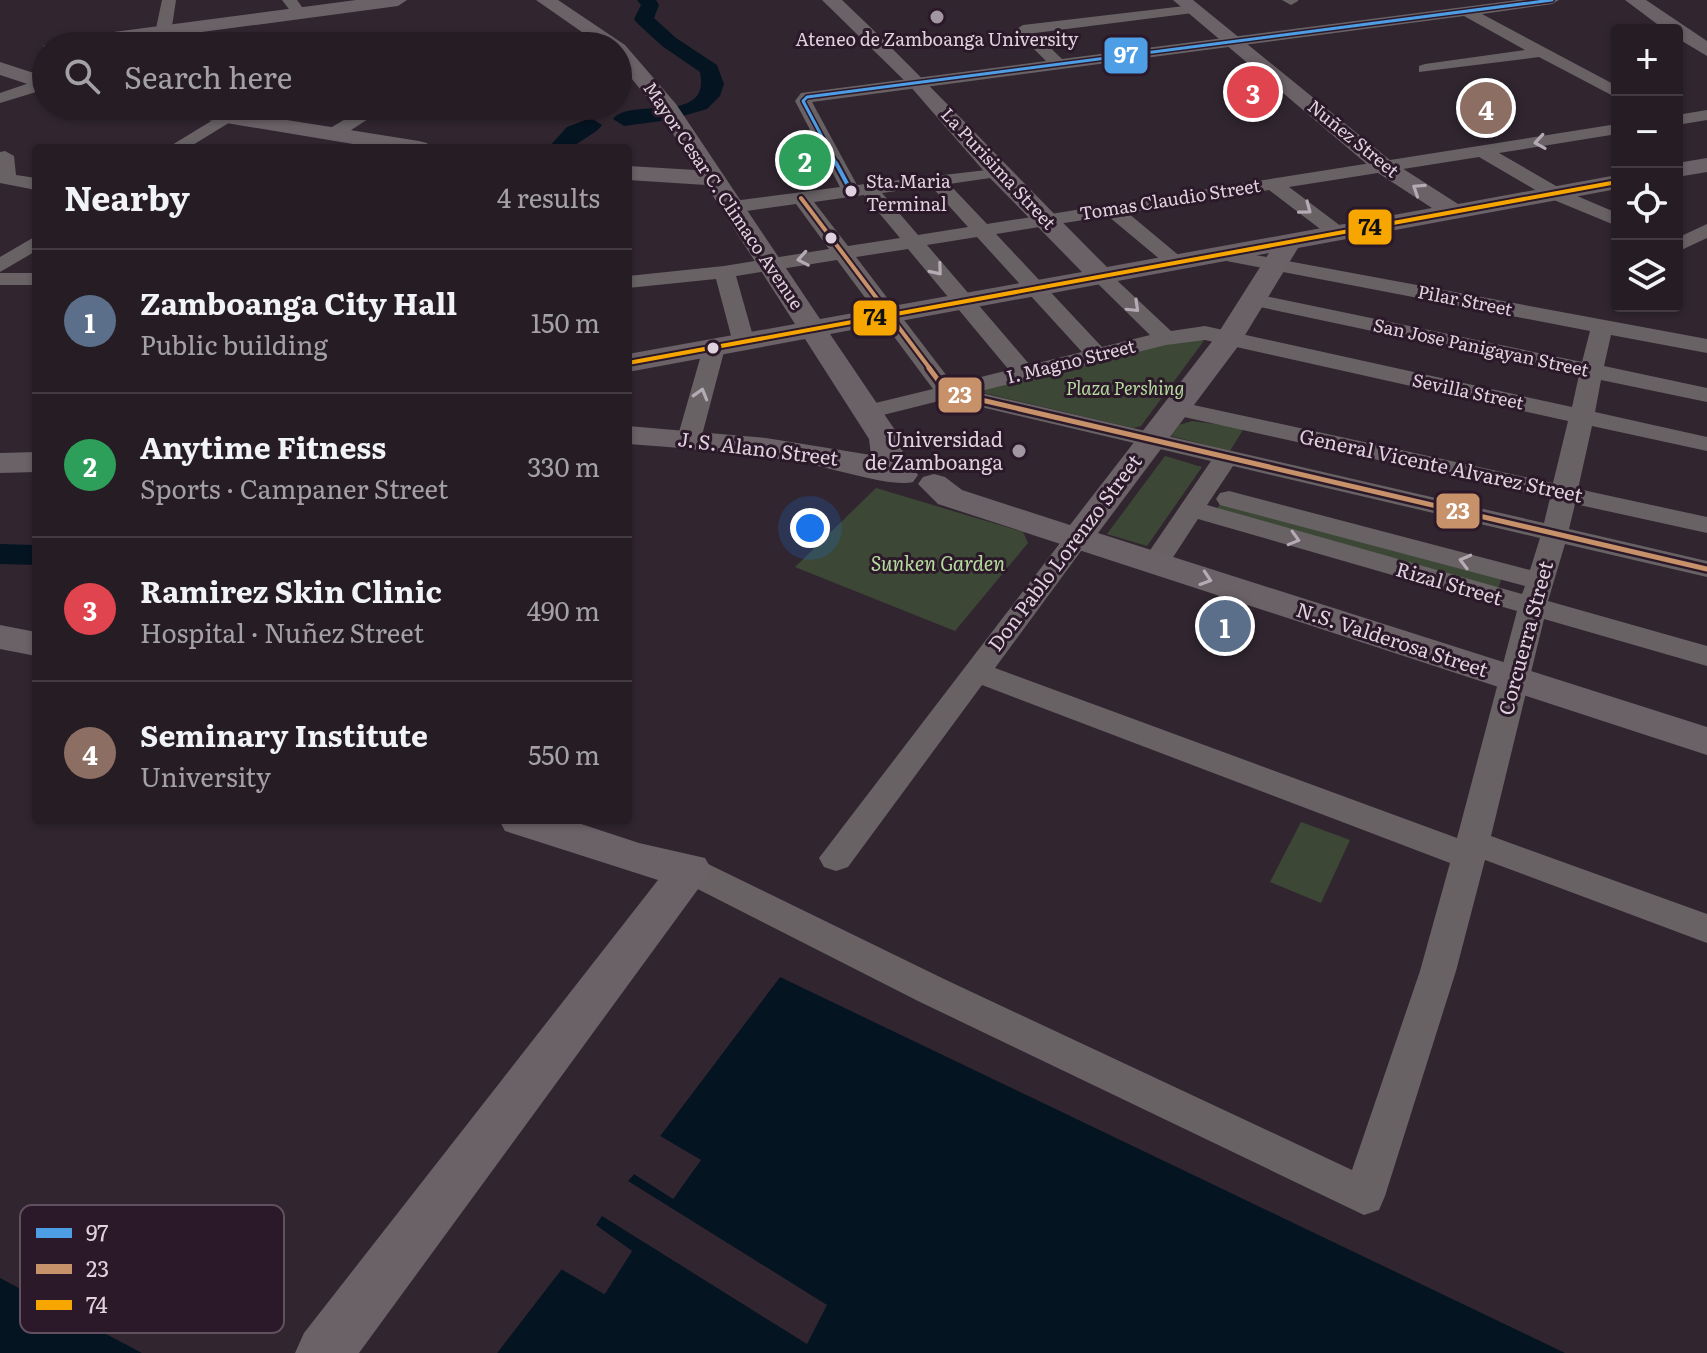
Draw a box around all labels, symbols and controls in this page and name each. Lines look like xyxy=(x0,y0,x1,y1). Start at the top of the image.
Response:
marker: Ateneo de Zamboanga University xyxy=(928,8,946,26)
map controls xyxy=(1611,24,1683,312)
button: + xyxy=(1611,24,1683,96)
place label: Ateneo de Zamboanga University xyxy=(796,25,1079,52)
search box xyxy=(32,32,632,120)
line badge: 97 xyxy=(1103,36,1149,75)
text: 97 xyxy=(1114,37,1138,70)
icon: search xyxy=(60,54,104,98)
text: Search here xyxy=(124,54,292,98)
pin: 3 xyxy=(1227,62,1279,122)
street label: Mayor Cesar C. Climaco Avenue xyxy=(638,76,811,315)
pin: 4 xyxy=(1460,78,1512,138)
street label: Nuñez Street xyxy=(1302,93,1406,184)
button: − xyxy=(1611,96,1683,168)
street label: La Purisima Street xyxy=(935,101,1063,235)
pin: 2 xyxy=(779,130,831,190)
one-way arrow xyxy=(1533,133,1547,150)
place label: Sta.Maria Terminal xyxy=(866,167,951,217)
button: locate xyxy=(1611,168,1683,240)
text: Nearby xyxy=(64,171,190,221)
street label: Tomas Claudio Street xyxy=(1077,171,1263,226)
text: 4 results xyxy=(497,177,600,216)
marker: Sta.Maria Terminal xyxy=(843,183,859,199)
one-way arrow xyxy=(1413,184,1427,199)
one-way arrow xyxy=(1297,199,1312,213)
line badge: 74 xyxy=(1347,208,1393,246)
text: 74 xyxy=(1358,209,1382,242)
unlabelled marker xyxy=(823,230,839,246)
button: layers xyxy=(1611,240,1683,312)
one-way arrow xyxy=(796,249,809,266)
one-way arrow xyxy=(927,261,942,276)
street label: Pilar Street xyxy=(1416,277,1516,322)
text: Zamboanga City Hall xyxy=(140,280,457,324)
one-way arrow xyxy=(1125,298,1139,312)
line badge: 74 xyxy=(852,299,898,337)
text: 74 xyxy=(863,299,887,332)
text: 1 xyxy=(85,302,95,341)
text: 150 m xyxy=(531,302,600,341)
street label: San Jose Panigayan Street xyxy=(1371,310,1592,383)
text: Public building xyxy=(140,324,328,363)
street label: I. Magno Street xyxy=(1003,331,1139,390)
unlabelled marker xyxy=(705,340,721,356)
street label: Sevilla Street xyxy=(1410,366,1527,416)
park label: Plaza Pershing xyxy=(1066,374,1184,401)
line badge: 23 xyxy=(937,376,983,414)
text: 23 xyxy=(948,377,972,410)
one-way arrow xyxy=(692,387,709,401)
street label: General Vicente Alvarez Street xyxy=(1297,419,1586,509)
street label: J. S. Alano Street xyxy=(676,422,840,472)
place label: Universidad de Zamboanga xyxy=(865,423,1003,476)
text: Anytime Fitness xyxy=(140,424,386,468)
marker: Universidad de Zamboanga xyxy=(1010,442,1028,460)
text: 2 xyxy=(83,446,97,485)
text: 330 m xyxy=(527,446,600,485)
street label: Don Pablo Lorenzo Street xyxy=(979,447,1148,657)
text: Sports · Campaner Street xyxy=(140,468,448,507)
line badge: 23 xyxy=(1435,492,1481,530)
text: 23 xyxy=(1446,493,1470,526)
your location xyxy=(790,508,830,548)
one-way arrow xyxy=(1286,530,1300,546)
park label: Sunken Garden xyxy=(871,547,1005,577)
street label: Rizal Street xyxy=(1393,553,1506,612)
one-way arrow xyxy=(1458,554,1472,571)
street label: Corcuerra Street xyxy=(1489,557,1559,718)
text: Ramirez Skin Clinic xyxy=(140,568,442,612)
one-way arrow xyxy=(1198,569,1212,585)
text: 3 xyxy=(83,590,97,629)
text: 490 m xyxy=(527,590,600,629)
street label: N.S. Valderosa Street xyxy=(1293,593,1492,683)
pin: 1 xyxy=(1199,596,1251,656)
text: Hospital · Nuñez Street xyxy=(140,612,424,651)
text: Seminary Institute xyxy=(140,712,428,756)
text: 4 xyxy=(82,734,98,773)
text: 550 m xyxy=(528,734,600,773)
text: University xyxy=(140,756,271,795)
legend xyxy=(20,1205,284,1333)
text: 97 xyxy=(86,1215,108,1248)
text: 23 xyxy=(86,1251,109,1284)
text: 74 xyxy=(86,1287,108,1320)

